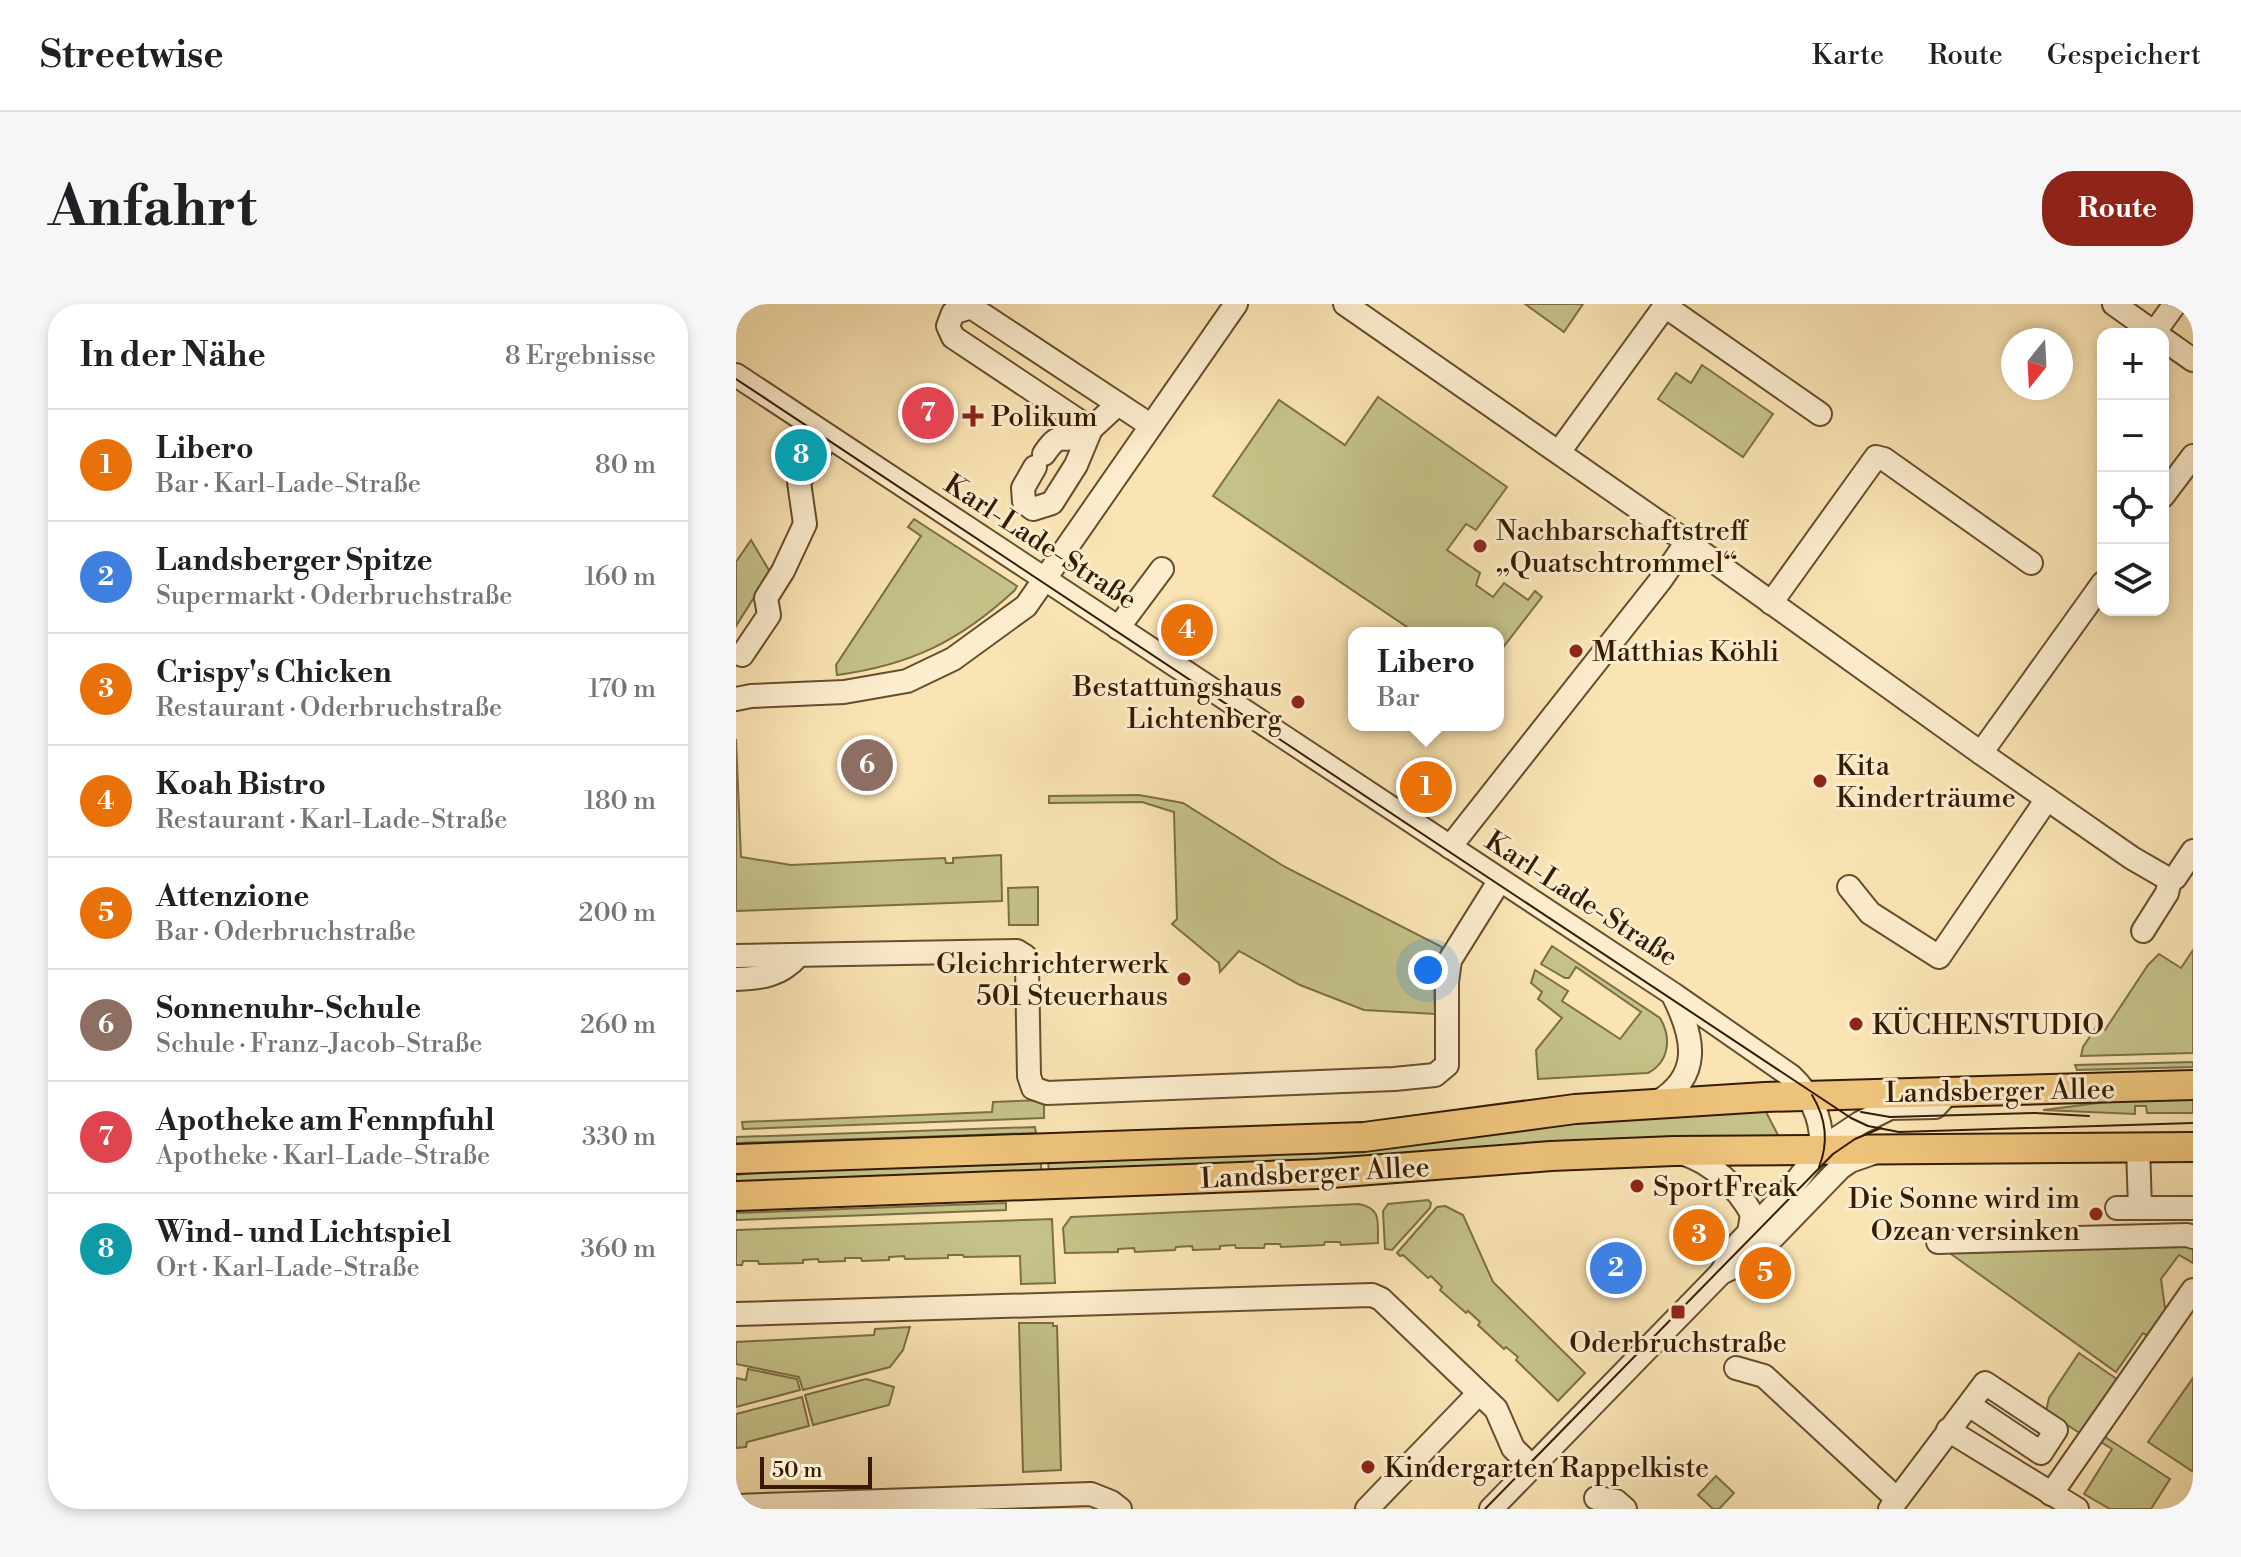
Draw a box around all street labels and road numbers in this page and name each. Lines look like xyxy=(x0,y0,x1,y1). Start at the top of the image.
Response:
street label: Karl-Lade-Straße xyxy=(937,467,1143,618)
street label: Karl-Lade-Straße xyxy=(1478,824,1684,975)
street label: Landsberger Allee xyxy=(1885,1072,2115,1111)
street label: Landsberger Allee xyxy=(1199,1150,1431,1197)

